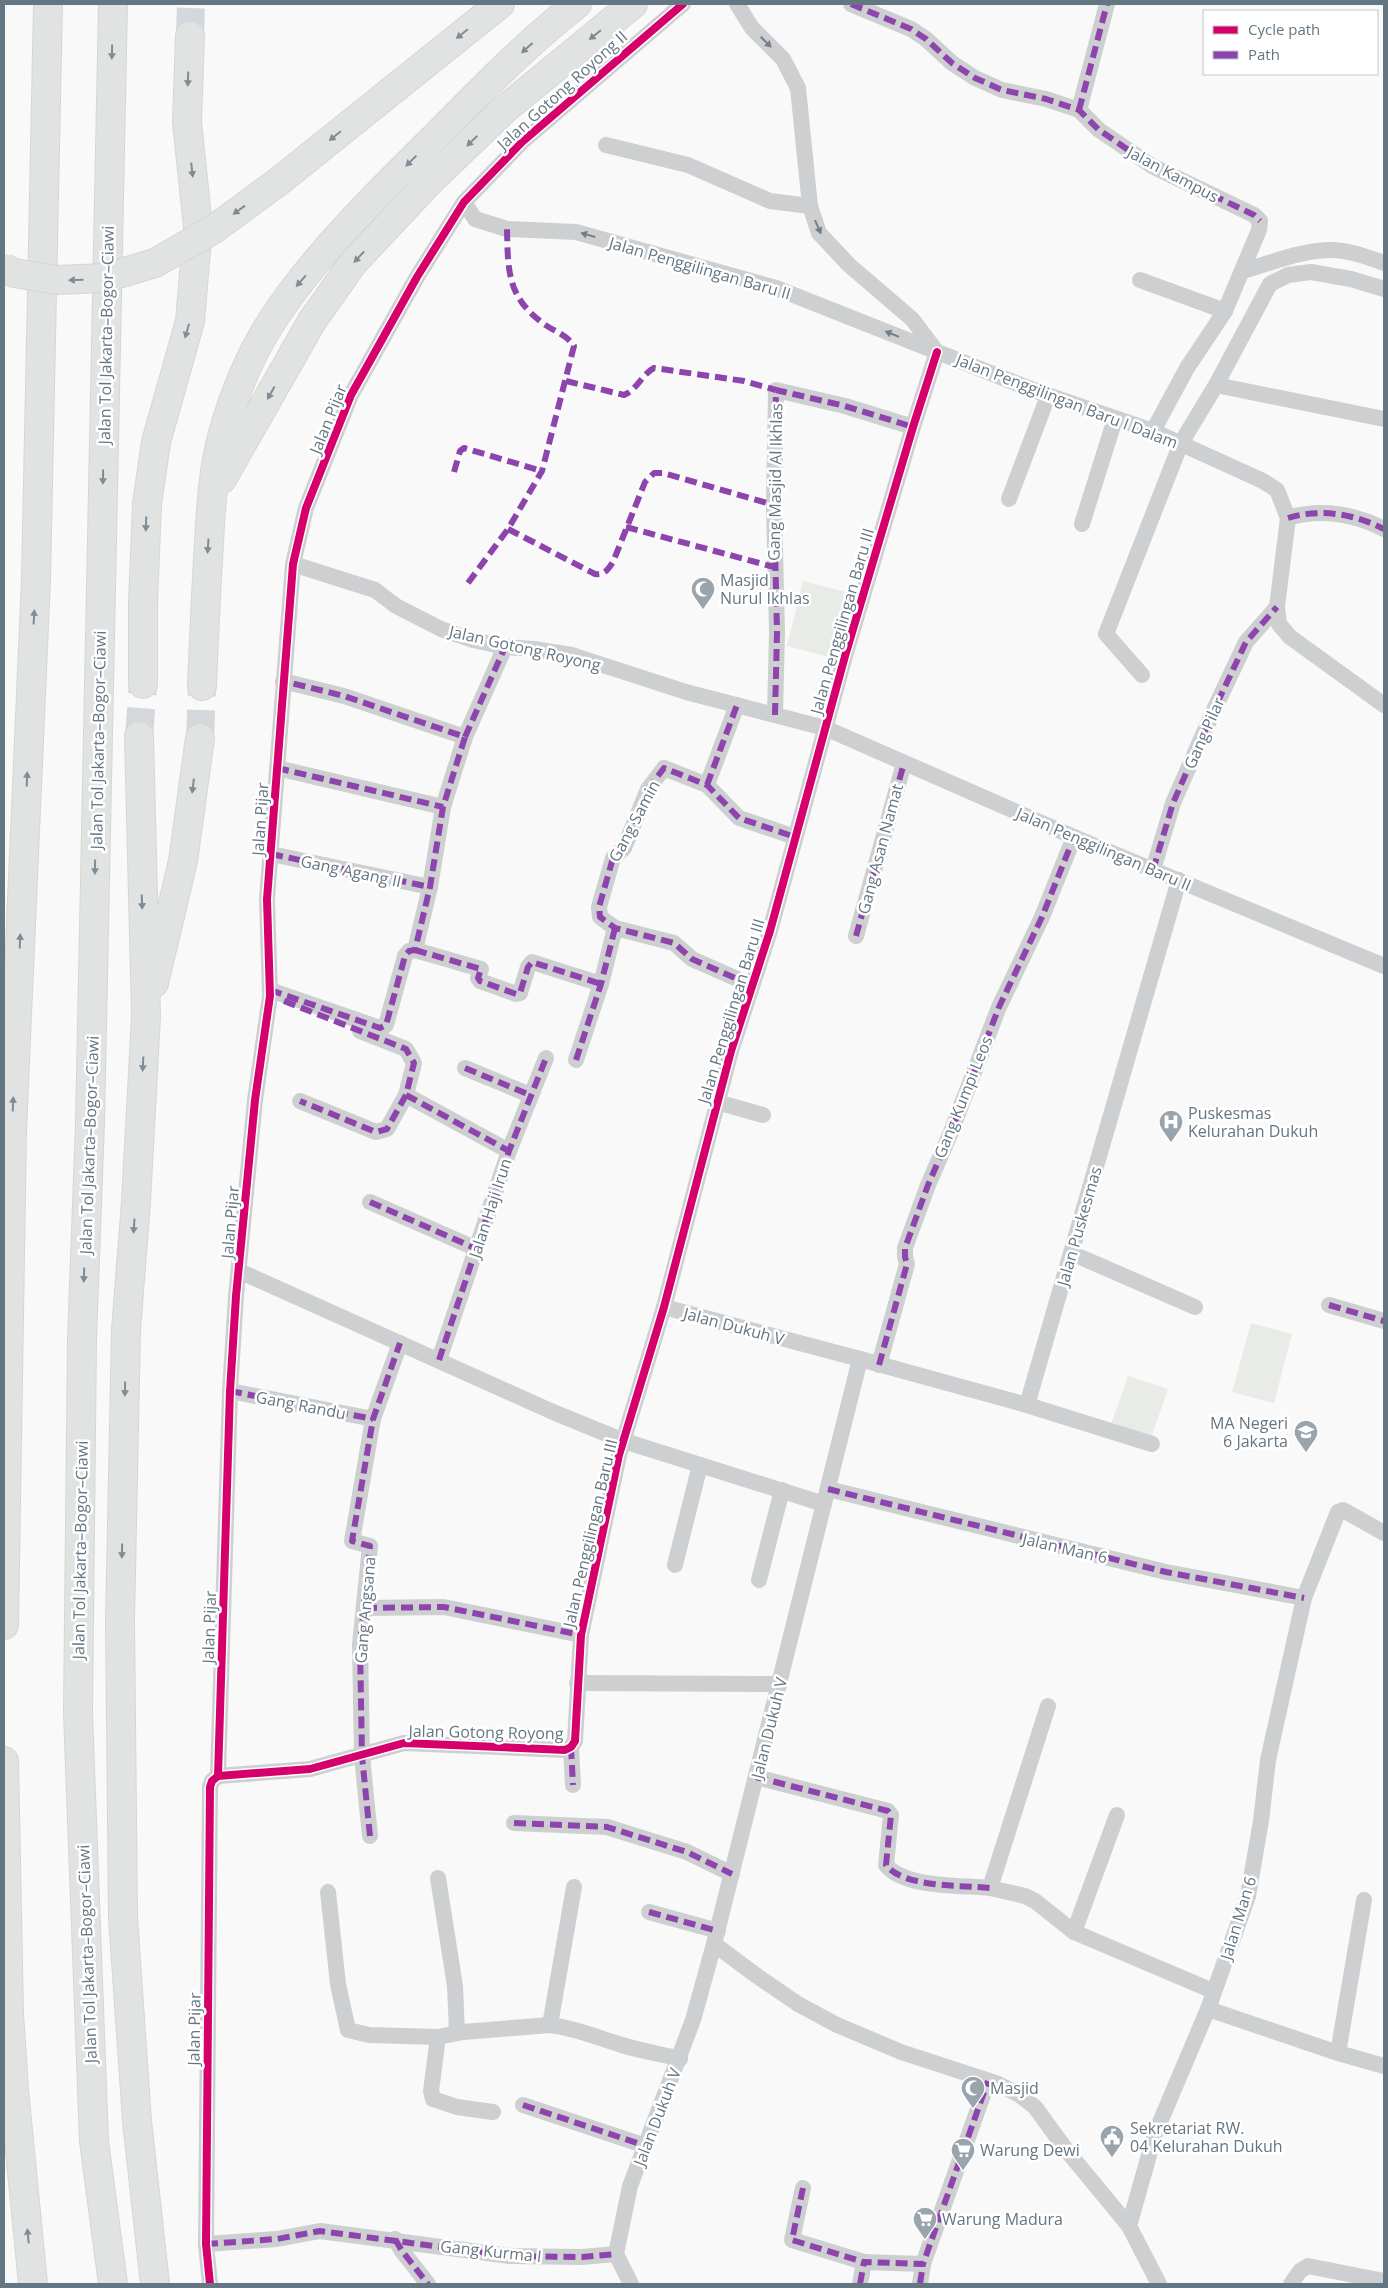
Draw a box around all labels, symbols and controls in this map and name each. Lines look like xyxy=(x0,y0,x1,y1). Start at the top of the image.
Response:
legend xyxy=(1203,10,1378,75)
text: Cycle path xyxy=(1248,19,1320,39)
street label: Jalan Gotong Royong II xyxy=(491,26,632,156)
one-way arrow xyxy=(455,29,468,40)
one-way arrow xyxy=(589,29,602,40)
one-way arrow xyxy=(760,36,772,48)
one-way arrow xyxy=(520,42,533,53)
text: Path xyxy=(1248,44,1280,64)
one-way arrow xyxy=(108,45,116,61)
one-way arrow xyxy=(184,71,192,87)
one-way arrow xyxy=(329,131,342,142)
one-way arrow xyxy=(466,135,478,147)
street label: Jalan Kampus xyxy=(1122,140,1223,207)
one-way arrow xyxy=(405,155,417,167)
one-way arrow xyxy=(188,162,196,178)
one-way arrow xyxy=(233,205,246,216)
one-way arrow xyxy=(814,220,822,234)
street label: Jalan Tol Jakarta–Bogor–Ciawi xyxy=(93,226,119,446)
one-way arrow xyxy=(580,231,595,239)
street label: Jalan Penggilingan Baru II xyxy=(605,231,793,304)
one-way arrow xyxy=(353,250,365,262)
one-way arrow xyxy=(296,275,307,288)
one-way arrow xyxy=(68,276,84,284)
one-way arrow xyxy=(182,324,190,339)
one-way arrow xyxy=(885,330,899,338)
street label: Jalan Penggilingan Baru I Dalam xyxy=(951,348,1181,454)
street label: Jalan Pijar xyxy=(303,381,352,459)
one-way arrow xyxy=(266,386,275,400)
street label: Gang Masjid Al Ikhlas xyxy=(763,403,787,561)
one-way arrow xyxy=(99,470,107,486)
one-way arrow xyxy=(142,516,150,532)
street label: Jalan Penggilingan Baru III xyxy=(804,525,879,718)
one-way arrow xyxy=(204,539,212,555)
place label: Masjid Nurul Ikhlas xyxy=(720,569,810,609)
mosque icon: Masjid Nurul Ikhlas xyxy=(690,576,716,610)
one-way arrow xyxy=(31,608,39,624)
street label: Jalan Gotong Royong xyxy=(445,619,603,676)
street label: Jalan Tol Jakarta–Bogor–Ciawi xyxy=(85,631,111,851)
street label: Gang Pilar xyxy=(1178,693,1230,772)
one-way arrow xyxy=(24,771,32,787)
street label: Gang Samin xyxy=(603,776,665,866)
one-way arrow xyxy=(189,779,197,795)
street label: Jalan Pijar xyxy=(246,781,274,858)
street label: Gang Asan Namat xyxy=(852,781,908,917)
street label: Jalan Penggilingan Baru II xyxy=(1011,801,1195,896)
street label: Gang Agang II xyxy=(299,850,403,892)
one-way arrow xyxy=(91,860,99,876)
one-way arrow xyxy=(138,894,146,910)
street label: Jalan Penggilingan Baru III xyxy=(692,916,770,1108)
one-way arrow xyxy=(17,933,25,949)
street label: Gang Kumpi Leos xyxy=(928,1033,998,1161)
street label: Jalan Tol Jakarta–Bogor–Ciawi xyxy=(74,1035,104,1257)
one-way arrow xyxy=(139,1057,147,1073)
one-way arrow xyxy=(10,1095,18,1111)
place label: Puskesmas Kelurahan Dukuh xyxy=(1188,1102,1318,1142)
hospital icon: Puskesmas Kelurahan Dukuh xyxy=(1158,1109,1184,1143)
street label: Jalan Haji Irun xyxy=(463,1155,516,1263)
street label: Jalan Puskesmas xyxy=(1051,1164,1107,1290)
street label: Jalan Pijar xyxy=(216,1184,244,1261)
one-way arrow xyxy=(129,1219,137,1235)
one-way arrow xyxy=(80,1267,88,1283)
street label: Jalan Dukuh V xyxy=(679,1301,787,1350)
one-way arrow xyxy=(121,1381,129,1397)
street label: Gang Randu xyxy=(254,1385,348,1425)
place label: MA Negeri 6 Jakarta xyxy=(1210,1412,1288,1452)
school or university icon: MA Negeri 6 Jakarta xyxy=(1293,1419,1319,1453)
street label: Jalan Penggilingan Baru III xyxy=(557,1437,622,1631)
street label: Jalan Tol Jakarta–Bogor–Ciawi xyxy=(67,1441,93,1661)
street label: Jalan Man 6 xyxy=(1018,1527,1110,1568)
one-way arrow xyxy=(118,1543,126,1559)
street label: Gang Angsana xyxy=(349,1556,381,1664)
street label: Jalan Pijar xyxy=(197,1590,221,1666)
street label: Jalan Dukuh V xyxy=(745,1675,792,1783)
street label: Jalan Gotong Royong xyxy=(406,1720,564,1744)
street label: Jalan Tol Jakarta–Bogor–Ciawi xyxy=(72,1844,102,2066)
street label: Jalan Man 6 xyxy=(1214,1873,1261,1964)
street label: Jalan Pijar xyxy=(182,1992,206,2068)
street label: Jalan Dukuh V xyxy=(628,2064,686,2171)
mosque icon: Masjid xyxy=(960,2075,986,2109)
place label: Masjid xyxy=(990,2077,1039,2099)
place label: Sekretariat RW. 04 Kelurahan Dukuh xyxy=(1130,2117,1283,2157)
public building icon: Sekretariat RW. 04 Kelurahan Dukuh xyxy=(1099,2124,1125,2158)
supermarket icon: Warung Dewi xyxy=(950,2137,976,2171)
place label: Warung Dewi xyxy=(980,2139,1080,2161)
supermarket icon: Warung Madura xyxy=(912,2206,938,2240)
place label: Warung Madura xyxy=(942,2208,1063,2230)
one-way arrow xyxy=(24,2227,32,2243)
street label: Gang Kurma I xyxy=(439,2235,543,2267)

